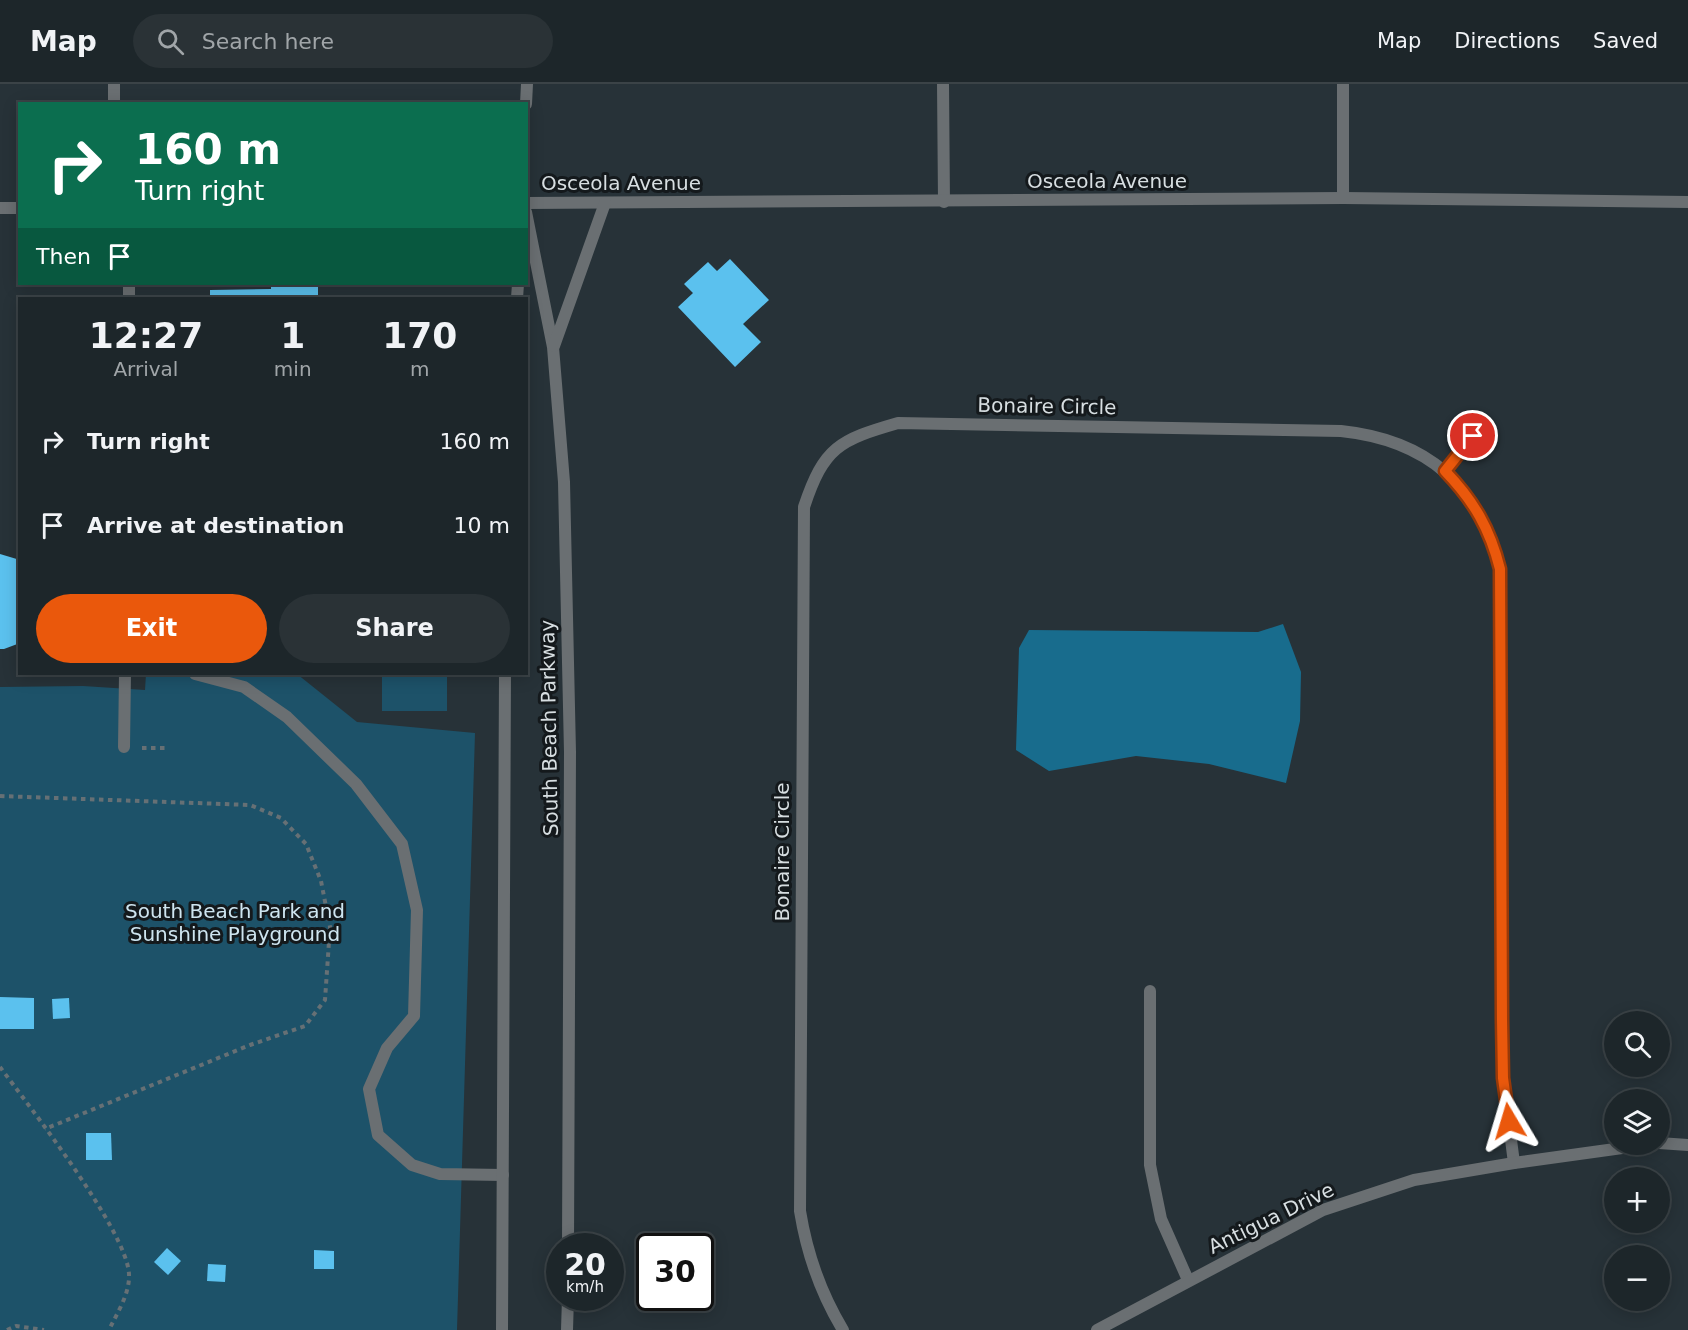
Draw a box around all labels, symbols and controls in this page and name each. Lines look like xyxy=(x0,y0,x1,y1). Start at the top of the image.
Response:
search box xyxy=(133,14,553,68)
text: Map xyxy=(30,25,97,58)
icon: search xyxy=(154,25,187,58)
text: Search here xyxy=(202,29,334,54)
text: Map xyxy=(1377,29,1421,53)
text: Directions xyxy=(1454,29,1560,53)
text: Saved xyxy=(1593,29,1658,53)
text: 160 m xyxy=(135,125,281,174)
icon: right xyxy=(36,126,114,204)
street label: Osceola Avenue xyxy=(1027,169,1187,193)
street label: Osceola Avenue xyxy=(541,171,701,195)
text: Turn right xyxy=(135,175,264,206)
icon: arrive xyxy=(103,240,136,273)
text: Then xyxy=(36,244,91,269)
text: 12:27 xyxy=(89,315,203,356)
text: 1 xyxy=(280,315,305,356)
text: 170 xyxy=(382,315,457,356)
text: Arrival xyxy=(113,357,178,381)
text: min xyxy=(274,357,312,381)
text: m xyxy=(410,357,430,381)
street label: Bonaire Circle xyxy=(977,393,1117,419)
pin xyxy=(1447,410,1498,461)
icon: arrive xyxy=(1456,419,1489,452)
icon: right xyxy=(36,425,69,458)
text: Turn right xyxy=(87,429,210,454)
text: 160 m xyxy=(440,429,510,454)
icon: arrive xyxy=(36,509,69,542)
text: Arrive at destination xyxy=(87,513,344,538)
text: 10 m xyxy=(454,513,510,538)
button: Exit xyxy=(36,594,267,663)
button: Share xyxy=(279,594,510,663)
street label: South Beach Parkway xyxy=(535,619,563,836)
street label: Bonaire Circle xyxy=(770,782,794,922)
park label: South Beach Park and Sunshine Playground xyxy=(125,899,345,946)
map controls xyxy=(1604,1011,1670,1311)
button: search xyxy=(1604,1011,1670,1077)
position arrow xyxy=(1477,1089,1541,1153)
button: layers xyxy=(1604,1089,1670,1155)
button: + xyxy=(1604,1167,1670,1233)
street label: Antigua Drive xyxy=(1204,1177,1338,1259)
speed limit sign: 30 xyxy=(636,1233,714,1311)
button: − xyxy=(1604,1245,1670,1311)
text: 20 xyxy=(564,1247,606,1282)
text: km/h xyxy=(566,1278,604,1296)

